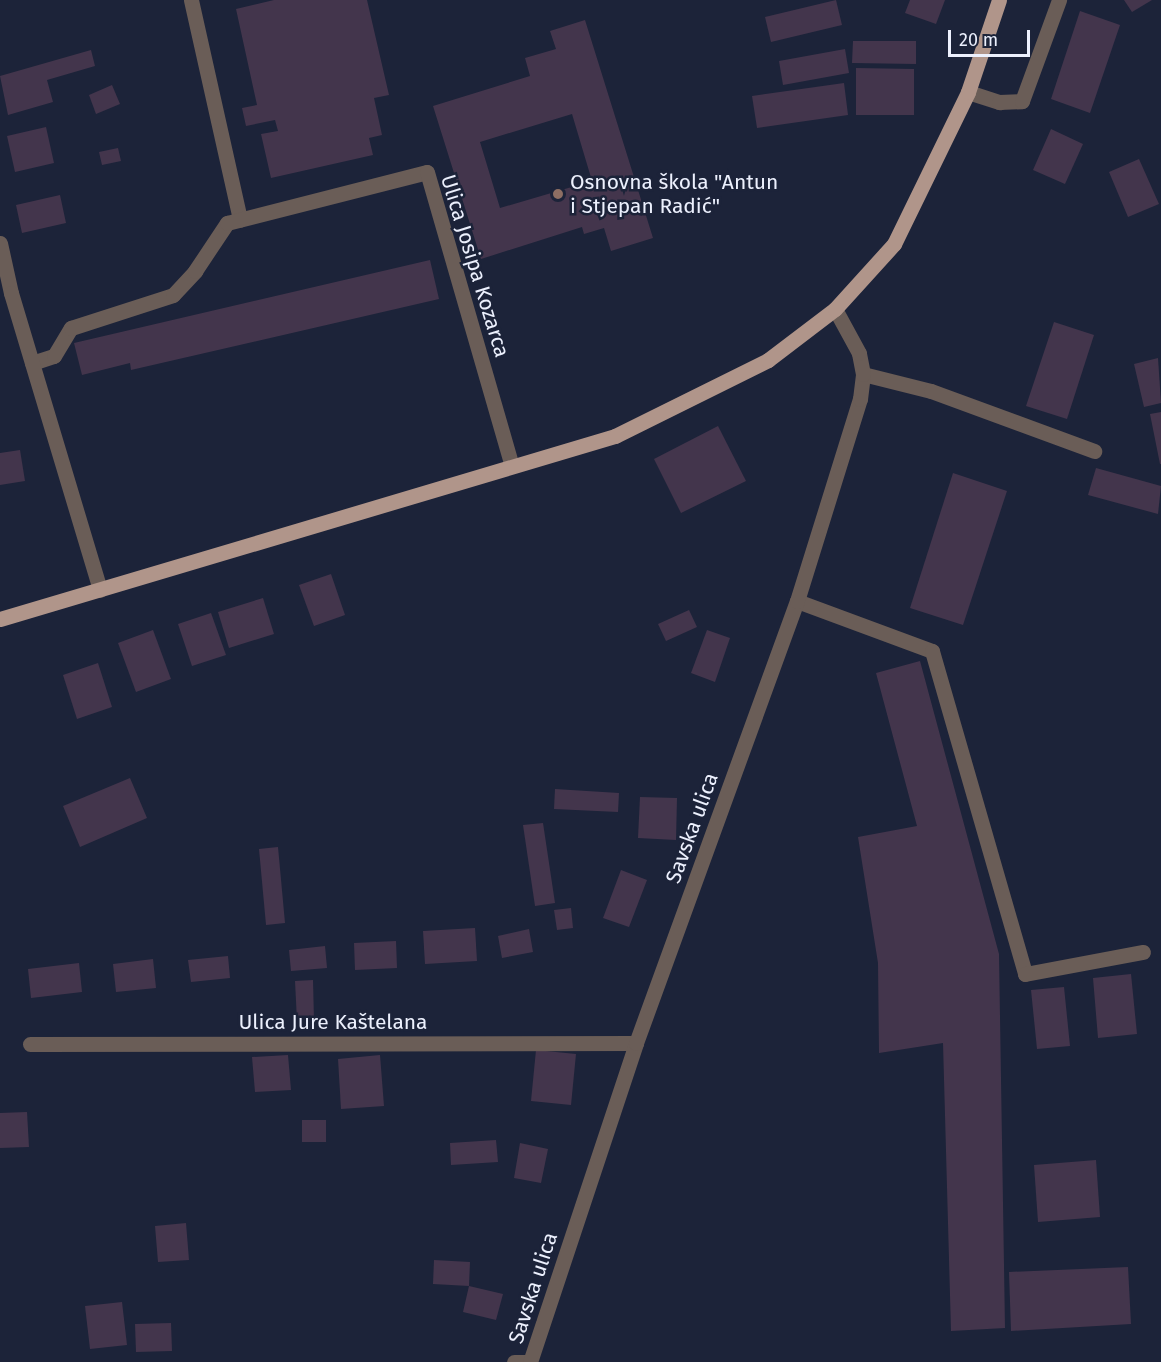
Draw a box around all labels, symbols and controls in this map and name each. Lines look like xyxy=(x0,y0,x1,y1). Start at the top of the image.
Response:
scale bar xyxy=(951,18,1034,56)
text: 20 m xyxy=(959,29,998,51)
place label: Osnovna škola "Antun i Stjepan Radić" xyxy=(570,169,778,219)
street label: Ulica Josipa Kozarca xyxy=(435,172,515,360)
marker: Osnovna škola "Antun i Stjepan Radić" xyxy=(551,187,565,201)
street label: Savska ulica xyxy=(660,769,724,887)
street label: Ulica Jure Kaštelana xyxy=(238,1009,428,1035)
street label: Savska ulica xyxy=(503,1229,563,1347)

